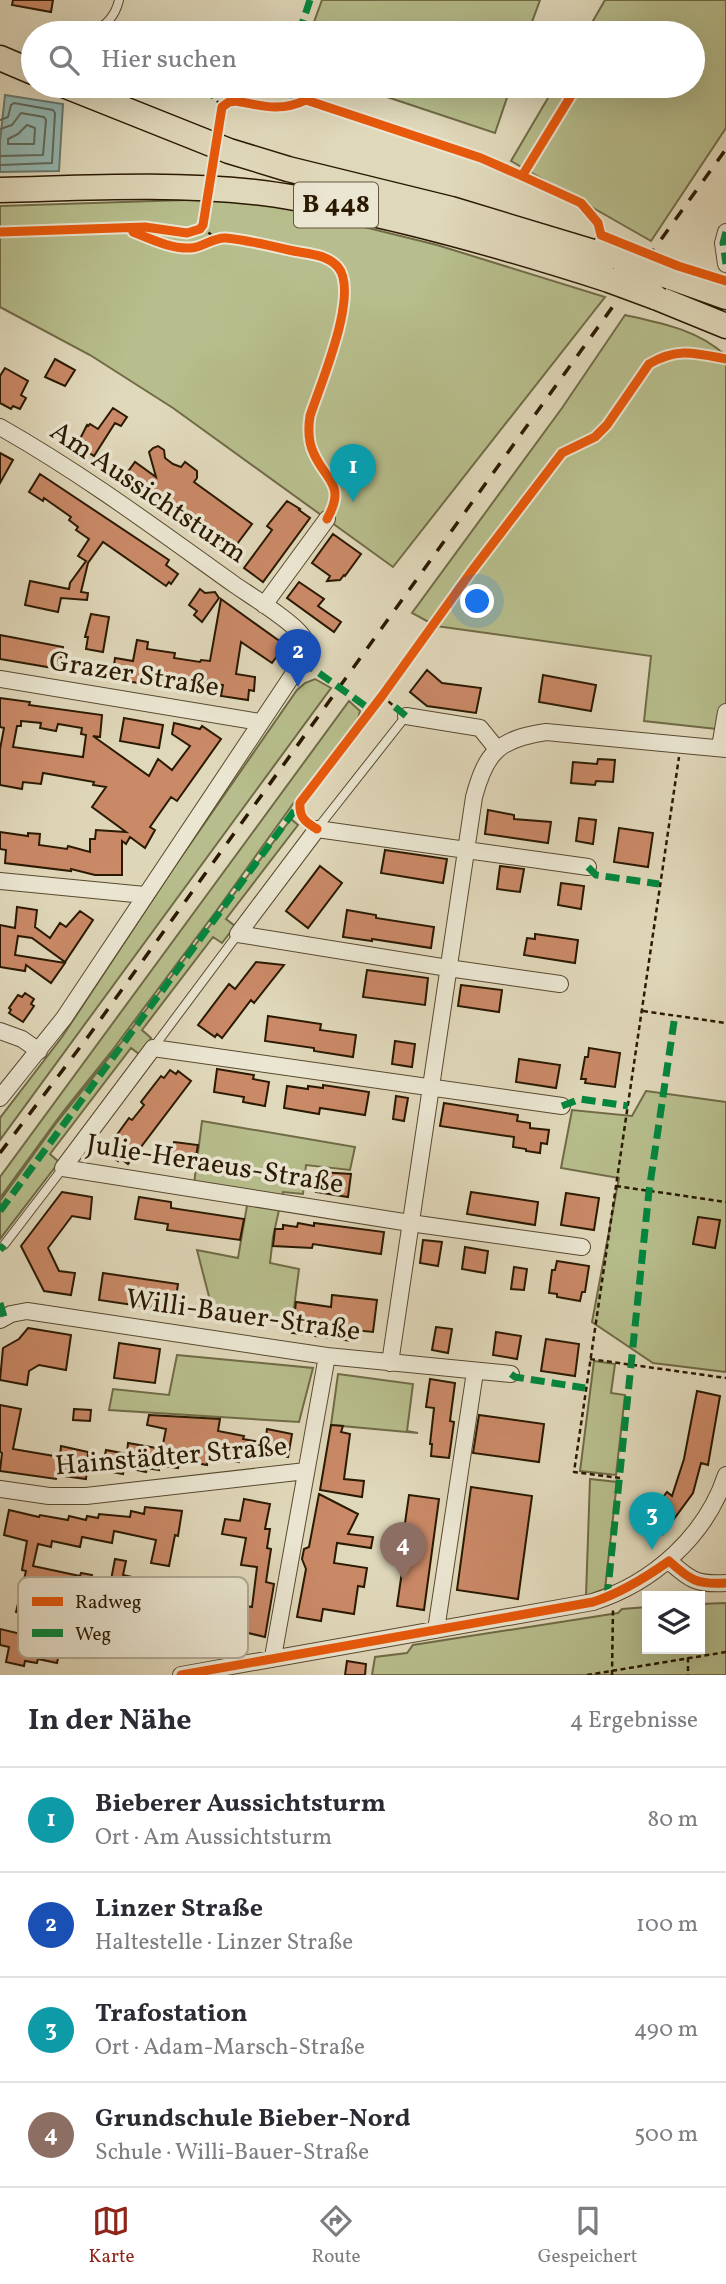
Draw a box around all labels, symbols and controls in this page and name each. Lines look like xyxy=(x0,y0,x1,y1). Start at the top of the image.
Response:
search box xyxy=(21,21,705,98)
icon: search xyxy=(45,41,83,79)
text: Hier suchen xyxy=(101,42,237,78)
road number: B 448 xyxy=(294,182,378,228)
street label: Am Aussichtsturm xyxy=(42,413,254,573)
pin: 1 xyxy=(330,444,376,502)
your location xyxy=(460,584,494,618)
pin: 2 xyxy=(275,629,321,687)
street label: Grazer Straße xyxy=(46,642,222,708)
street label: Julie-Heraeus-Straße xyxy=(84,1125,346,1205)
street label: Willi-Bauer-Straße xyxy=(123,1280,363,1352)
street label: Hainstädter Straße xyxy=(53,1427,289,1487)
pin: 3 xyxy=(629,1492,675,1550)
pin: 4 xyxy=(380,1522,426,1580)
legend xyxy=(18,1577,248,1658)
text: Radweg xyxy=(75,1590,141,1616)
map controls xyxy=(642,1591,705,1654)
button: layers xyxy=(642,1591,705,1654)
text: Weg xyxy=(75,1622,111,1648)
text: In der Nähe xyxy=(28,1700,192,1742)
text: 4 Ergebnisse xyxy=(570,1705,698,1737)
text: Bieberer Aussichtsturm xyxy=(95,1786,386,1822)
text: 1 xyxy=(46,1804,56,1836)
text: 80 m xyxy=(648,1804,698,1836)
text: Ort · Am Aussichtsturm xyxy=(95,1822,332,1854)
text: Linzer Straße xyxy=(95,1891,263,1927)
text: 2 xyxy=(45,1909,57,1941)
text: 100 m xyxy=(636,1909,698,1941)
text: Haltestelle · Linzer Straße xyxy=(95,1927,353,1959)
text: Trafostation xyxy=(95,1996,248,2032)
text: 3 xyxy=(45,2014,57,2046)
text: 490 m xyxy=(634,2014,698,2046)
text: Ort · Adam-Marsch-Straße xyxy=(95,2032,365,2064)
text: Grundschule Bieber-Nord xyxy=(95,2101,411,2137)
text: 4 xyxy=(44,2119,58,2151)
text: 500 m xyxy=(634,2119,698,2151)
text: Schule · Willi-Bauer-Straße xyxy=(95,2137,369,2169)
tab: Karte xyxy=(89,2202,134,2270)
tab: Route xyxy=(312,2202,361,2270)
tab: Gespeichert xyxy=(538,2202,637,2270)

